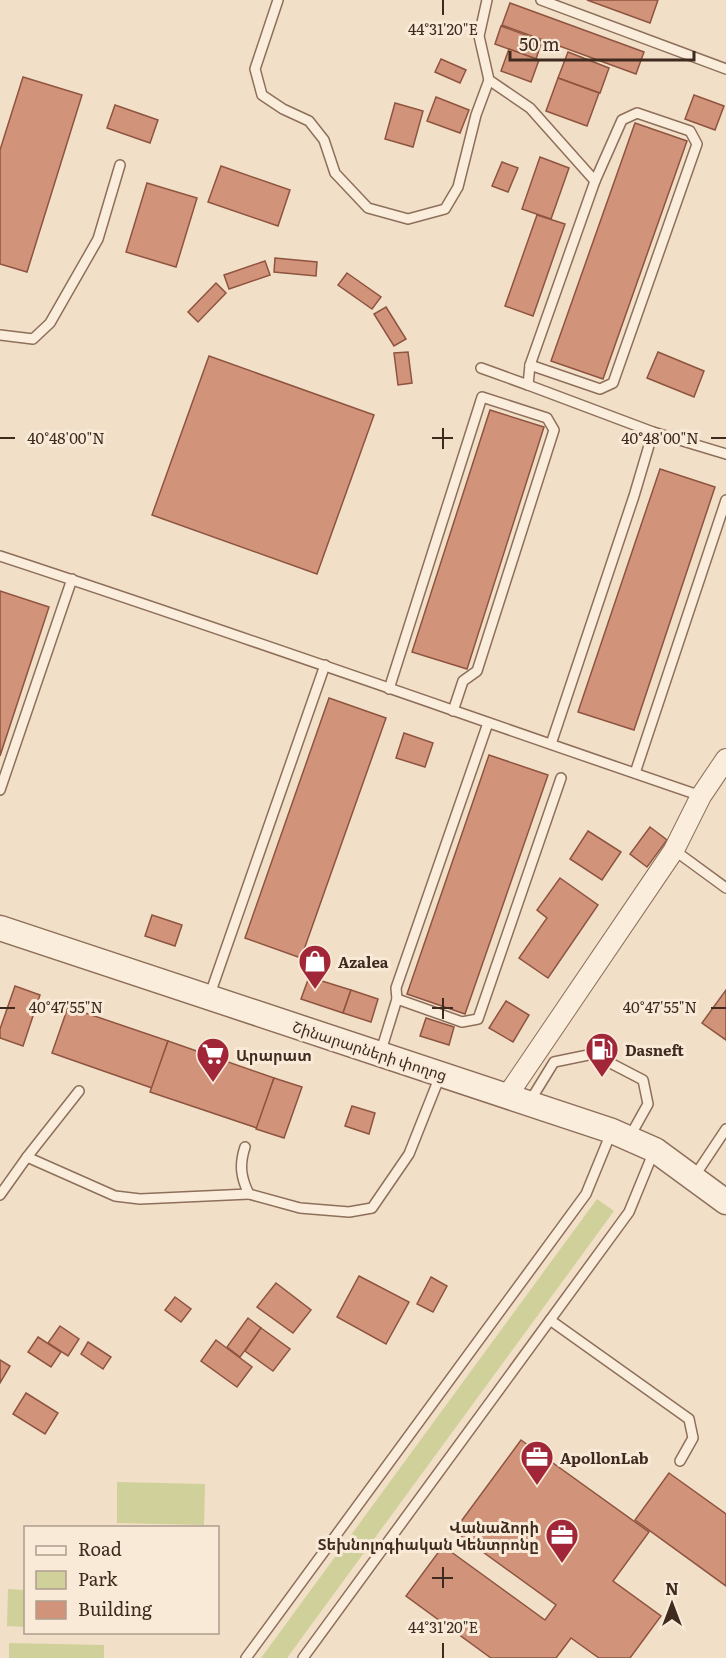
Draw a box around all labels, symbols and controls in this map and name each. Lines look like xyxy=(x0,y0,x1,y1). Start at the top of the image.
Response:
text: 44°31'20"E xyxy=(408,17,478,40)
scale bar xyxy=(510,24,694,62)
text: 50 m xyxy=(519,30,560,57)
text: 40°48'00"N xyxy=(27,426,105,449)
text: 40°48'00"N xyxy=(621,426,699,449)
shop icon: Azalea xyxy=(297,943,333,990)
place label: Azalea xyxy=(338,950,389,973)
text: 40°47'55"N xyxy=(29,995,103,1018)
text: 40°47'55"N xyxy=(623,995,697,1018)
street label: Շինարարների փողոց xyxy=(290,1014,450,1086)
fuel station icon: Dasneft xyxy=(584,1031,620,1078)
supermarket icon: Արարատ xyxy=(195,1036,231,1083)
place label: Dasneft xyxy=(625,1038,685,1061)
place label: Արարատ xyxy=(236,1043,312,1066)
office icon: ApollonLab xyxy=(519,1439,555,1486)
place label: ApollonLab xyxy=(560,1446,649,1469)
place label: Վանաձորի Տեխնոլոգիական Կենտրոնը xyxy=(318,1515,539,1555)
office icon: Վանաձորի Տեխնոլոգիական Կենտրոնը xyxy=(544,1517,580,1564)
legend xyxy=(24,1526,219,1634)
text: Road xyxy=(78,1535,122,1562)
text: Park xyxy=(78,1565,119,1592)
north arrow xyxy=(642,1574,702,1634)
text: N xyxy=(665,1576,679,1600)
text: Building xyxy=(78,1595,153,1622)
text: 44°31'20"E xyxy=(408,1615,478,1638)

